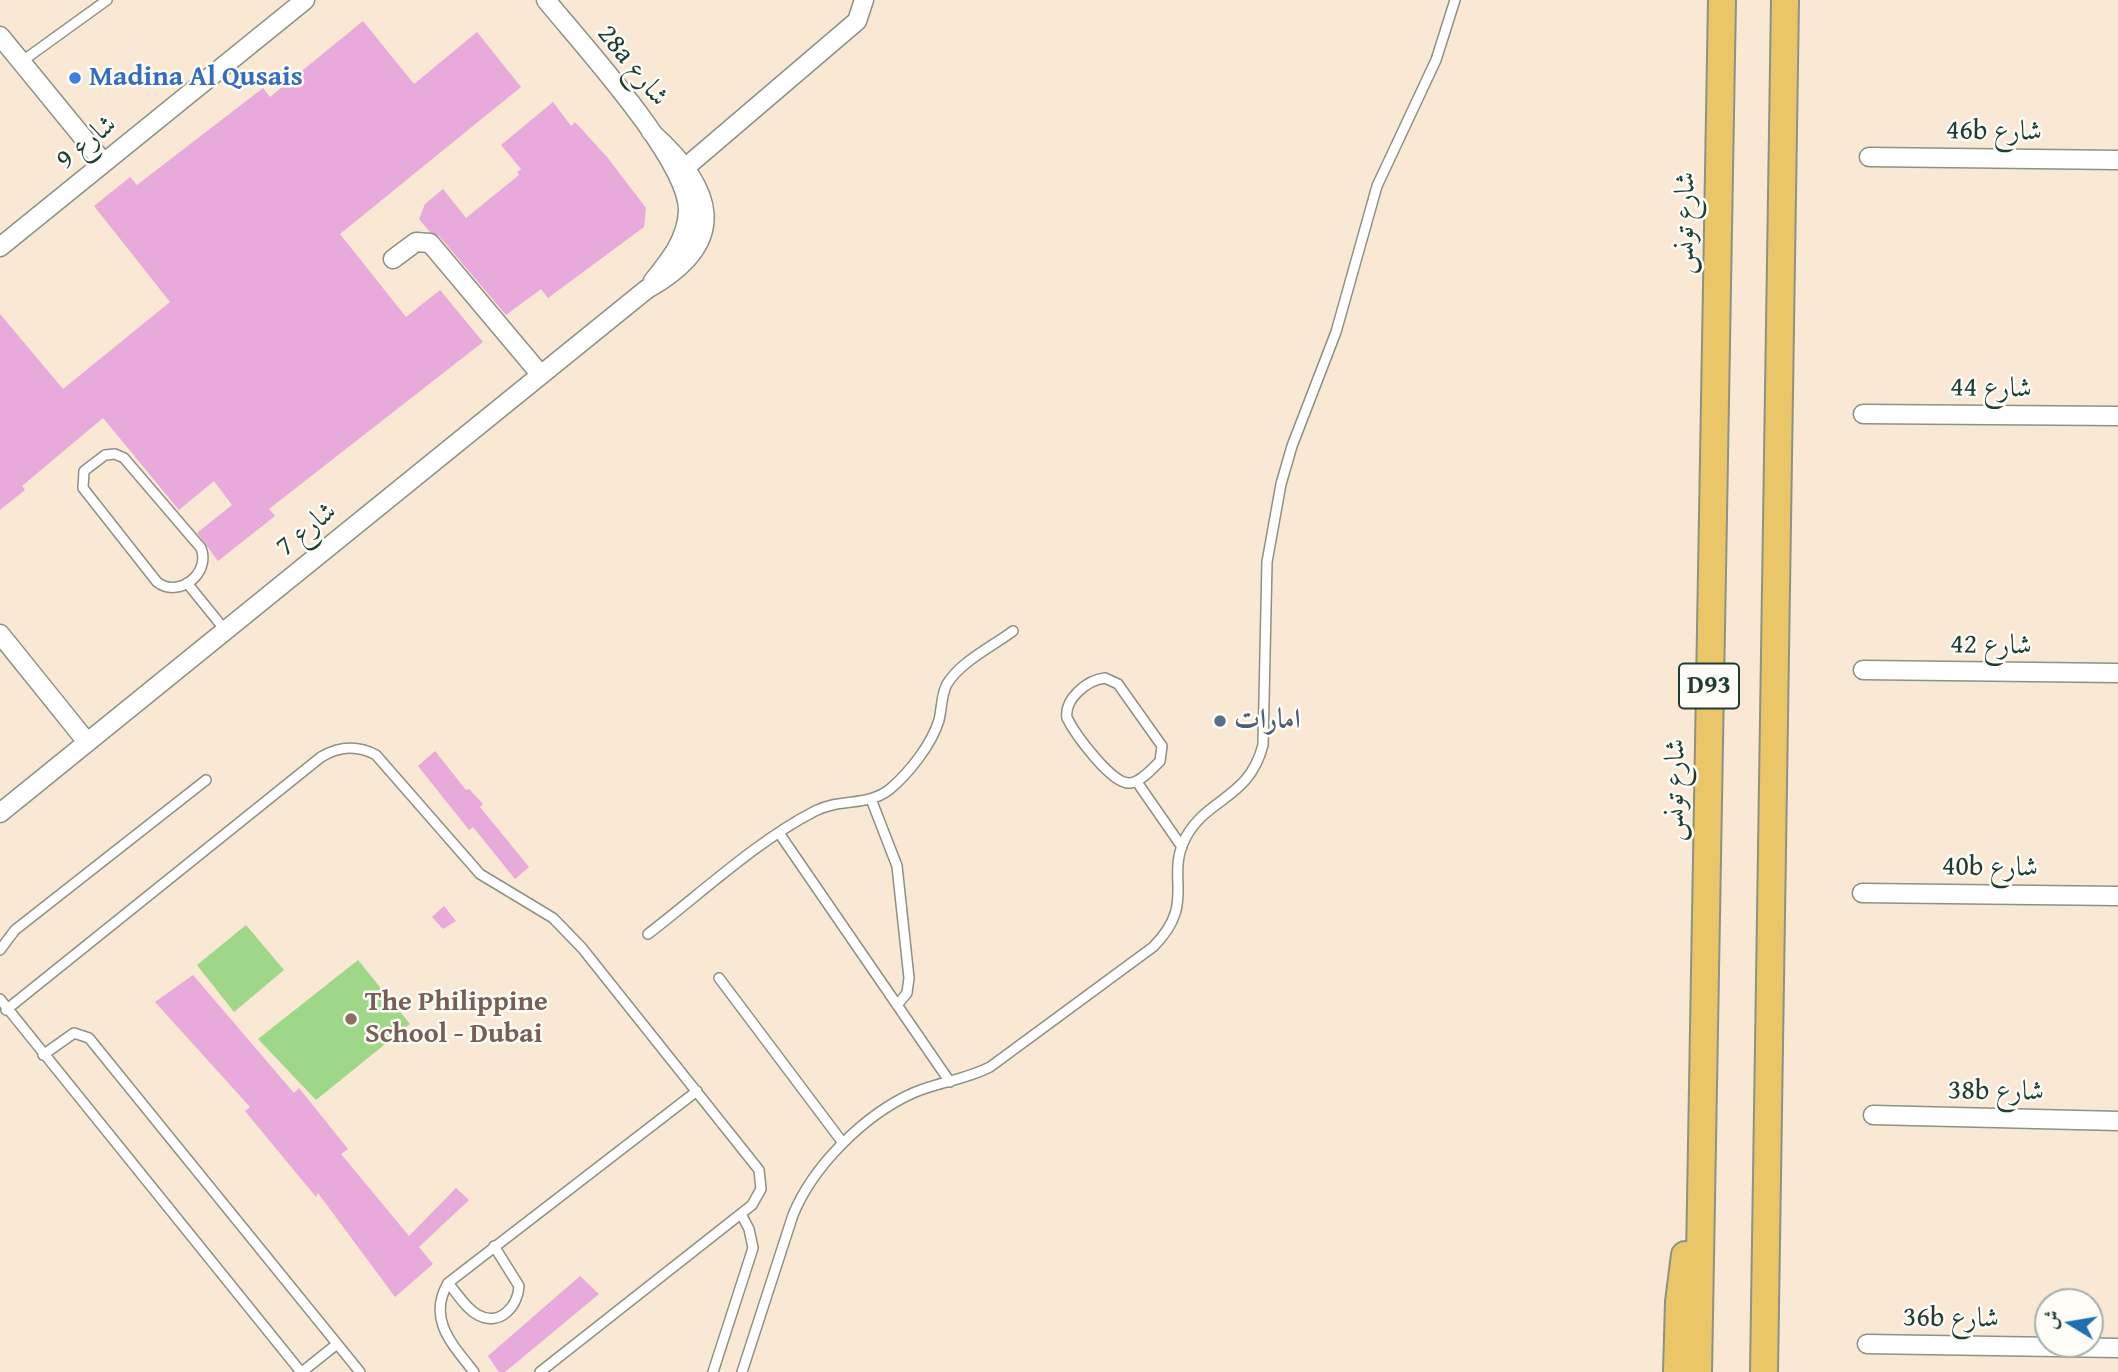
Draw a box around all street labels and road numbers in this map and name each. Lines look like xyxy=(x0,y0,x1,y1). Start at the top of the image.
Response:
street label: 28a شارع xyxy=(589,19,675,113)
street label: شارع 9 xyxy=(50,108,124,178)
street label: 46b شارع xyxy=(1946,114,2042,150)
street label: شارع تونس xyxy=(1668,171,1704,275)
street label: شارع 44 xyxy=(1950,371,2032,407)
street label: شارع 7 xyxy=(270,495,344,565)
street label: شارع 42 xyxy=(1950,628,2032,664)
road number: D93 xyxy=(1679,664,1739,708)
street label: شارع تونس xyxy=(1658,738,1694,842)
street label: 40b شارع xyxy=(1942,850,2038,886)
street label: 38b شارع xyxy=(1948,1074,2044,1110)
street label: 36b شارع xyxy=(1903,1301,1999,1337)

